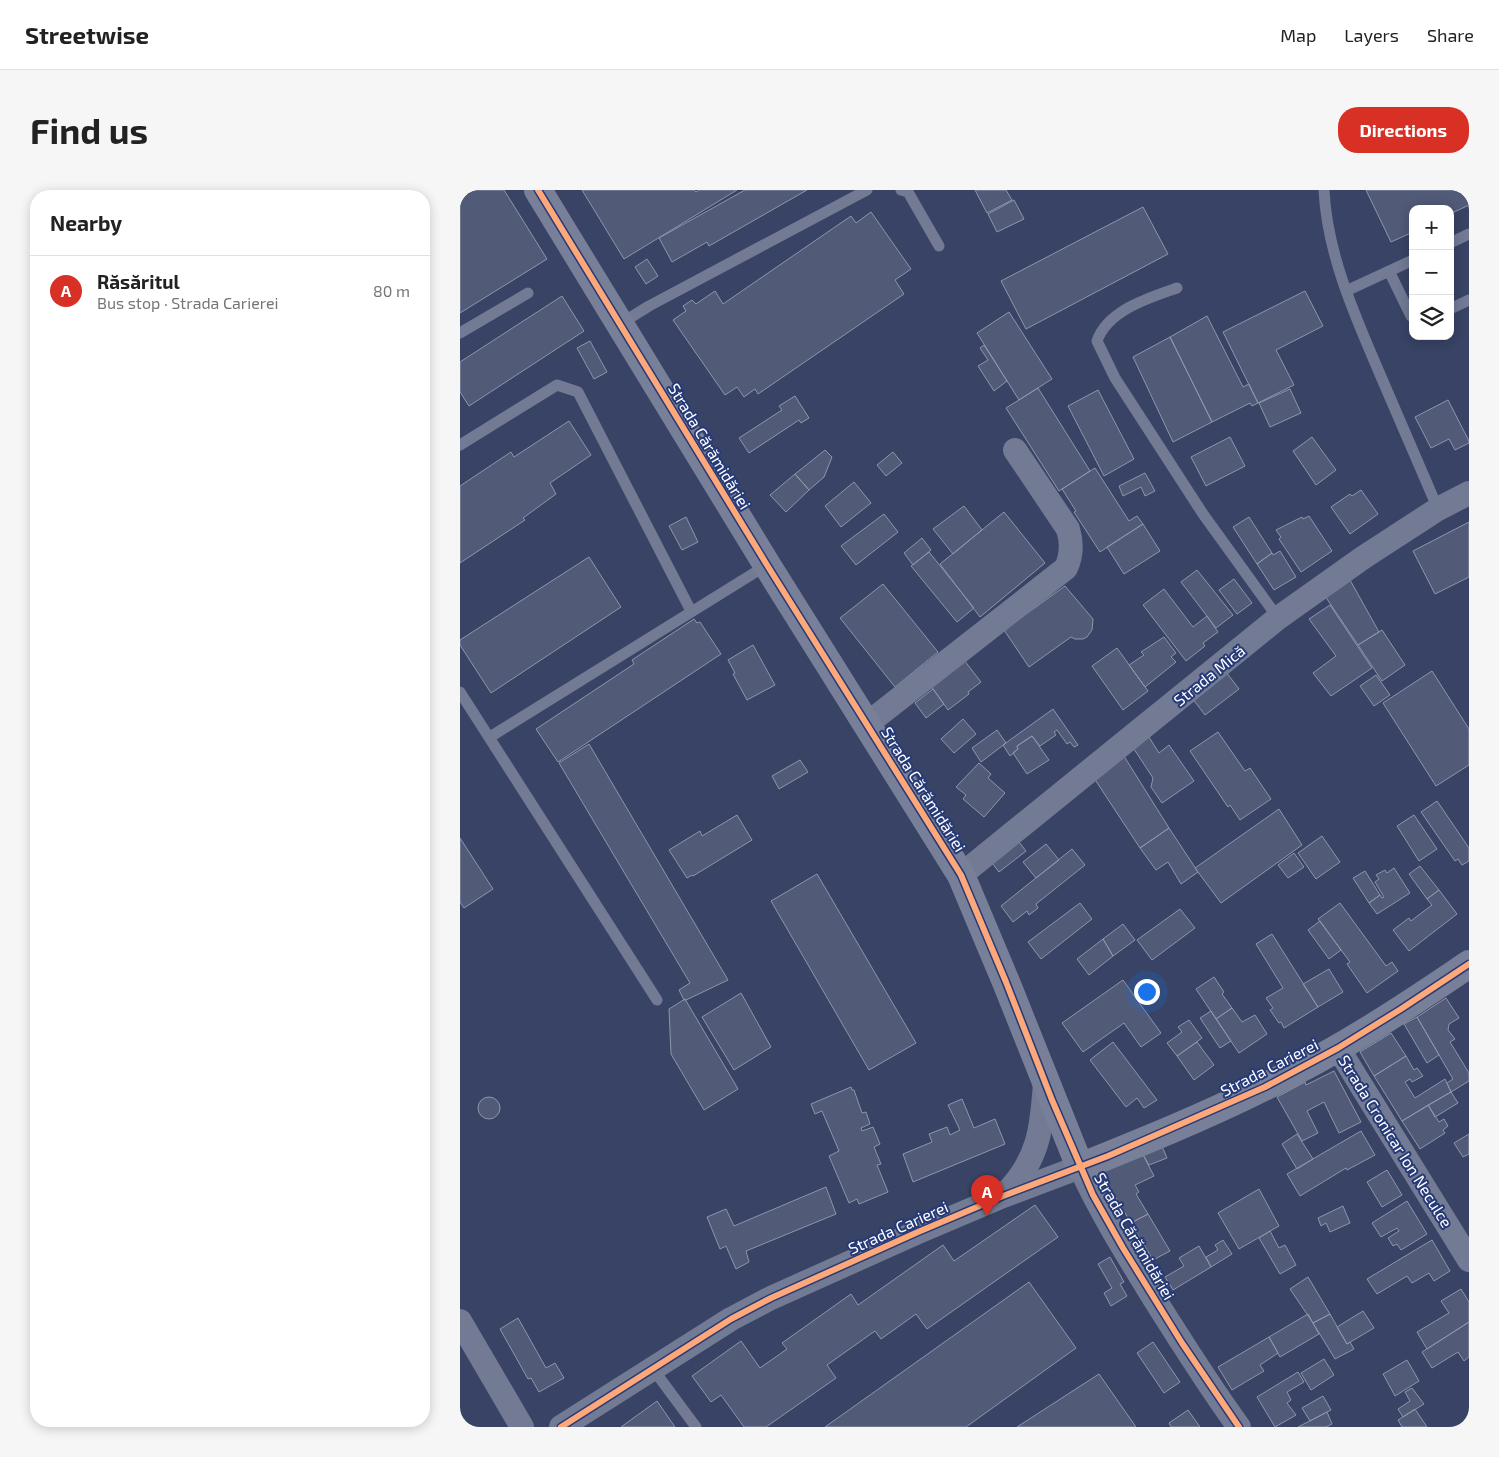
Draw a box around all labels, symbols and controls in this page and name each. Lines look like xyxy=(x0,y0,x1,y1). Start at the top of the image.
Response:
text: Streetwise xyxy=(25,20,149,49)
text: Map xyxy=(1280,24,1316,46)
text: Layers xyxy=(1344,24,1399,46)
text: Share xyxy=(1427,24,1474,46)
button: Directions xyxy=(1338,107,1469,153)
text: Find us xyxy=(30,109,148,151)
map controls xyxy=(1409,205,1454,340)
button: + xyxy=(1409,205,1454,250)
text: Nearby xyxy=(50,210,122,235)
button: − xyxy=(1409,250,1454,295)
text: Răsăritul xyxy=(97,270,180,293)
text: A xyxy=(61,281,71,300)
text: 80 m xyxy=(373,281,410,300)
text: Bus stop · Strada Carierei xyxy=(97,293,279,312)
button: layers xyxy=(1409,295,1454,340)
street label: Strada Cărămidăriei xyxy=(665,380,755,512)
street label: Strada Mică xyxy=(1169,640,1249,710)
street label: Strada Cărămidăriei xyxy=(878,723,970,855)
your location xyxy=(1134,979,1160,1005)
street label: Strada Carierei xyxy=(1217,1034,1321,1100)
street label: Strada Cronicar Ion Neculce xyxy=(1335,1051,1457,1231)
street label: Strada Cărămidăriei xyxy=(1091,1169,1179,1303)
pin: A xyxy=(971,1175,1003,1216)
street label: Strada Carierei xyxy=(845,1196,951,1258)

